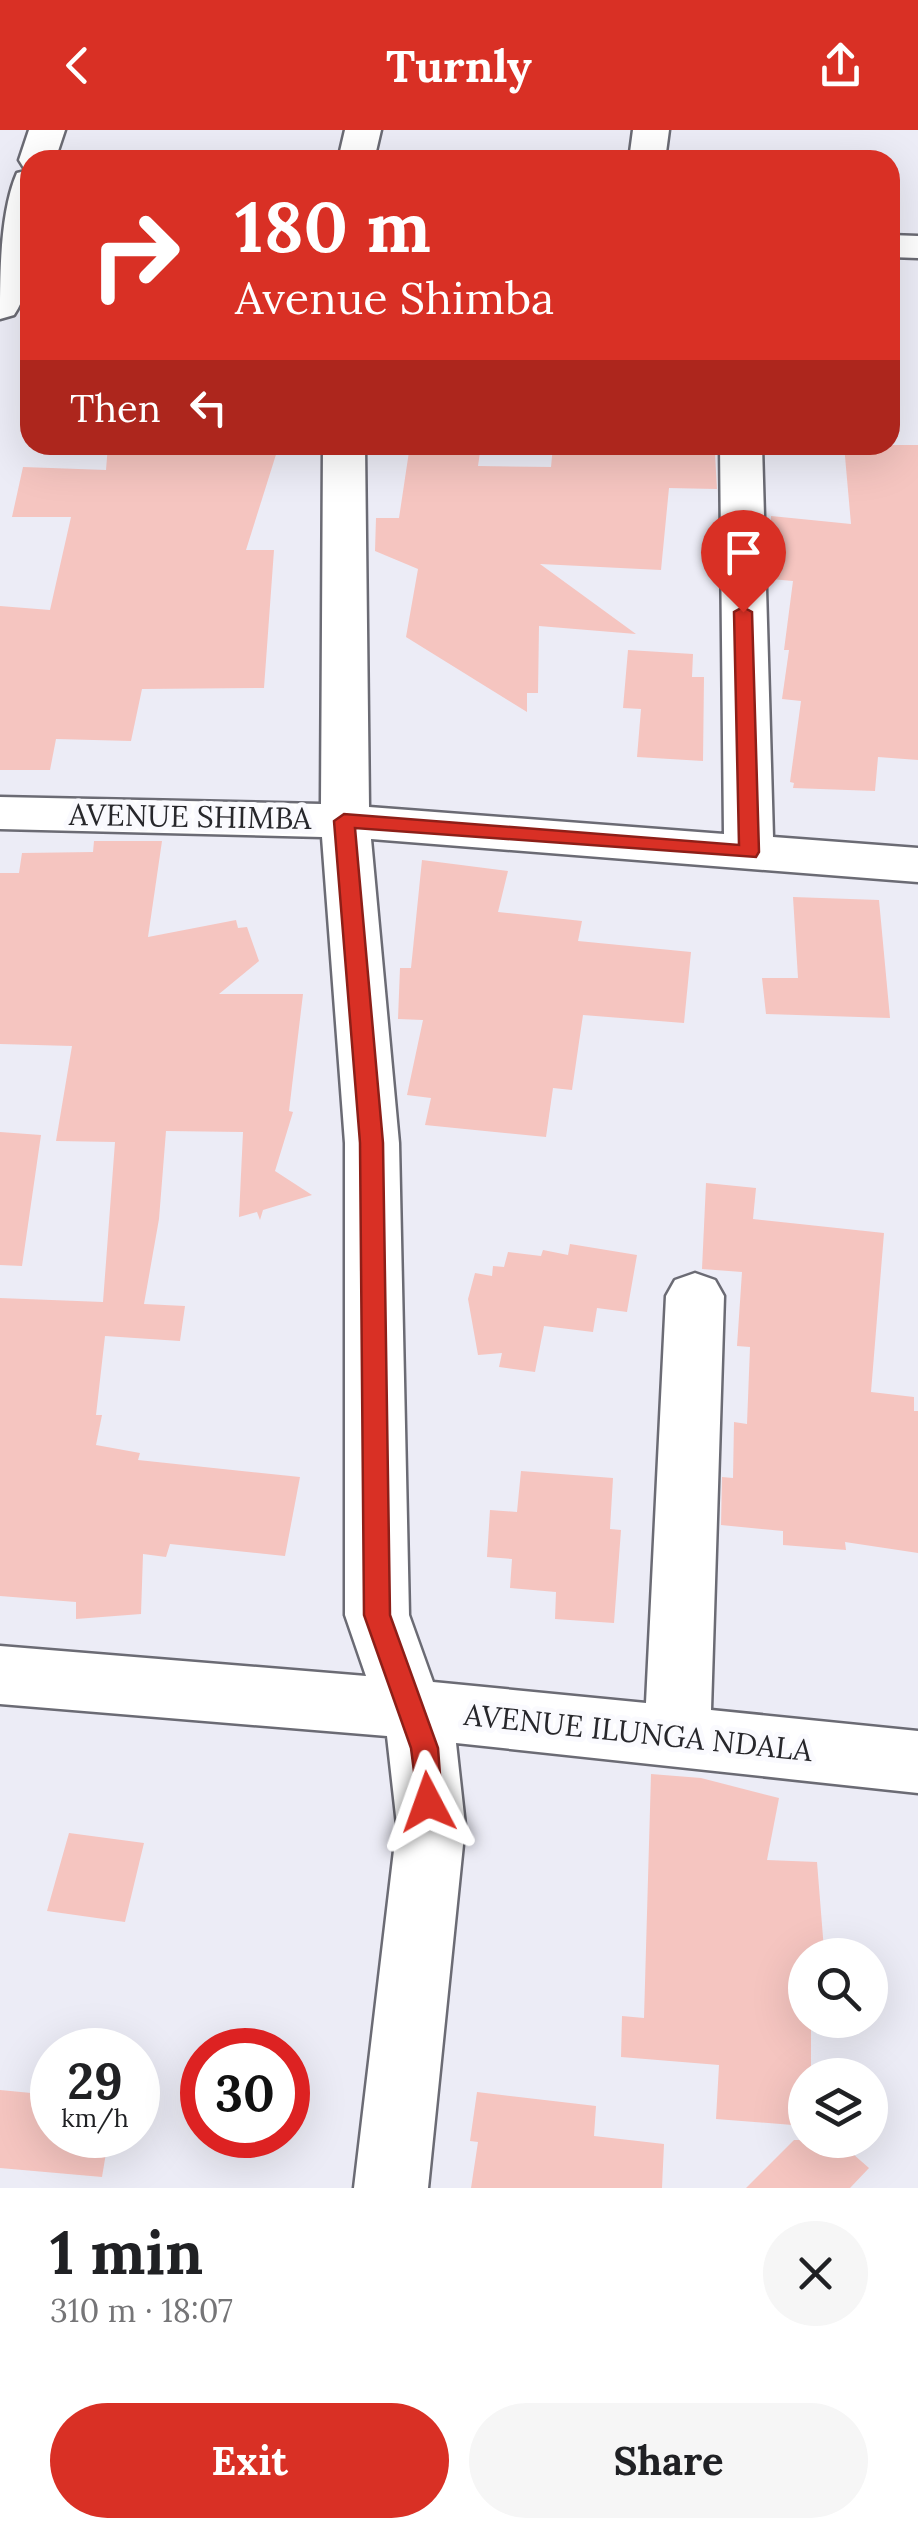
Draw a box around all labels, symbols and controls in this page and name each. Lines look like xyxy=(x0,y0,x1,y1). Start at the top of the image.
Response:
text: Turnly xyxy=(386,37,532,94)
icon: back xyxy=(50,38,105,93)
icon: share xyxy=(813,38,868,93)
text: 180 m xyxy=(235,182,431,271)
icon: right xyxy=(70,190,200,320)
text: Avenue Shimba xyxy=(235,269,554,326)
icon: left xyxy=(181,380,236,435)
text: Then xyxy=(70,384,161,432)
pin xyxy=(701,510,786,613)
icon: arrive xyxy=(716,525,771,580)
street label: AVENUE SHIMBA xyxy=(68,795,313,837)
street label: AVENUE ILUNGA NDALA xyxy=(461,1695,815,1769)
position arrow xyxy=(376,1750,480,1854)
map controls xyxy=(788,1938,888,2158)
button: search xyxy=(788,1938,888,2038)
speed limit sign: 30 xyxy=(180,2028,310,2158)
text: 29 xyxy=(67,2049,123,2113)
button: layers xyxy=(788,2058,888,2158)
text: km/h xyxy=(61,2102,129,2134)
text: 1 min xyxy=(50,2214,203,2290)
button: close xyxy=(763,2221,868,2326)
text: 310 m · 18:07 xyxy=(50,2290,233,2331)
button: Exit xyxy=(50,2403,449,2518)
button: Share xyxy=(469,2403,868,2518)

